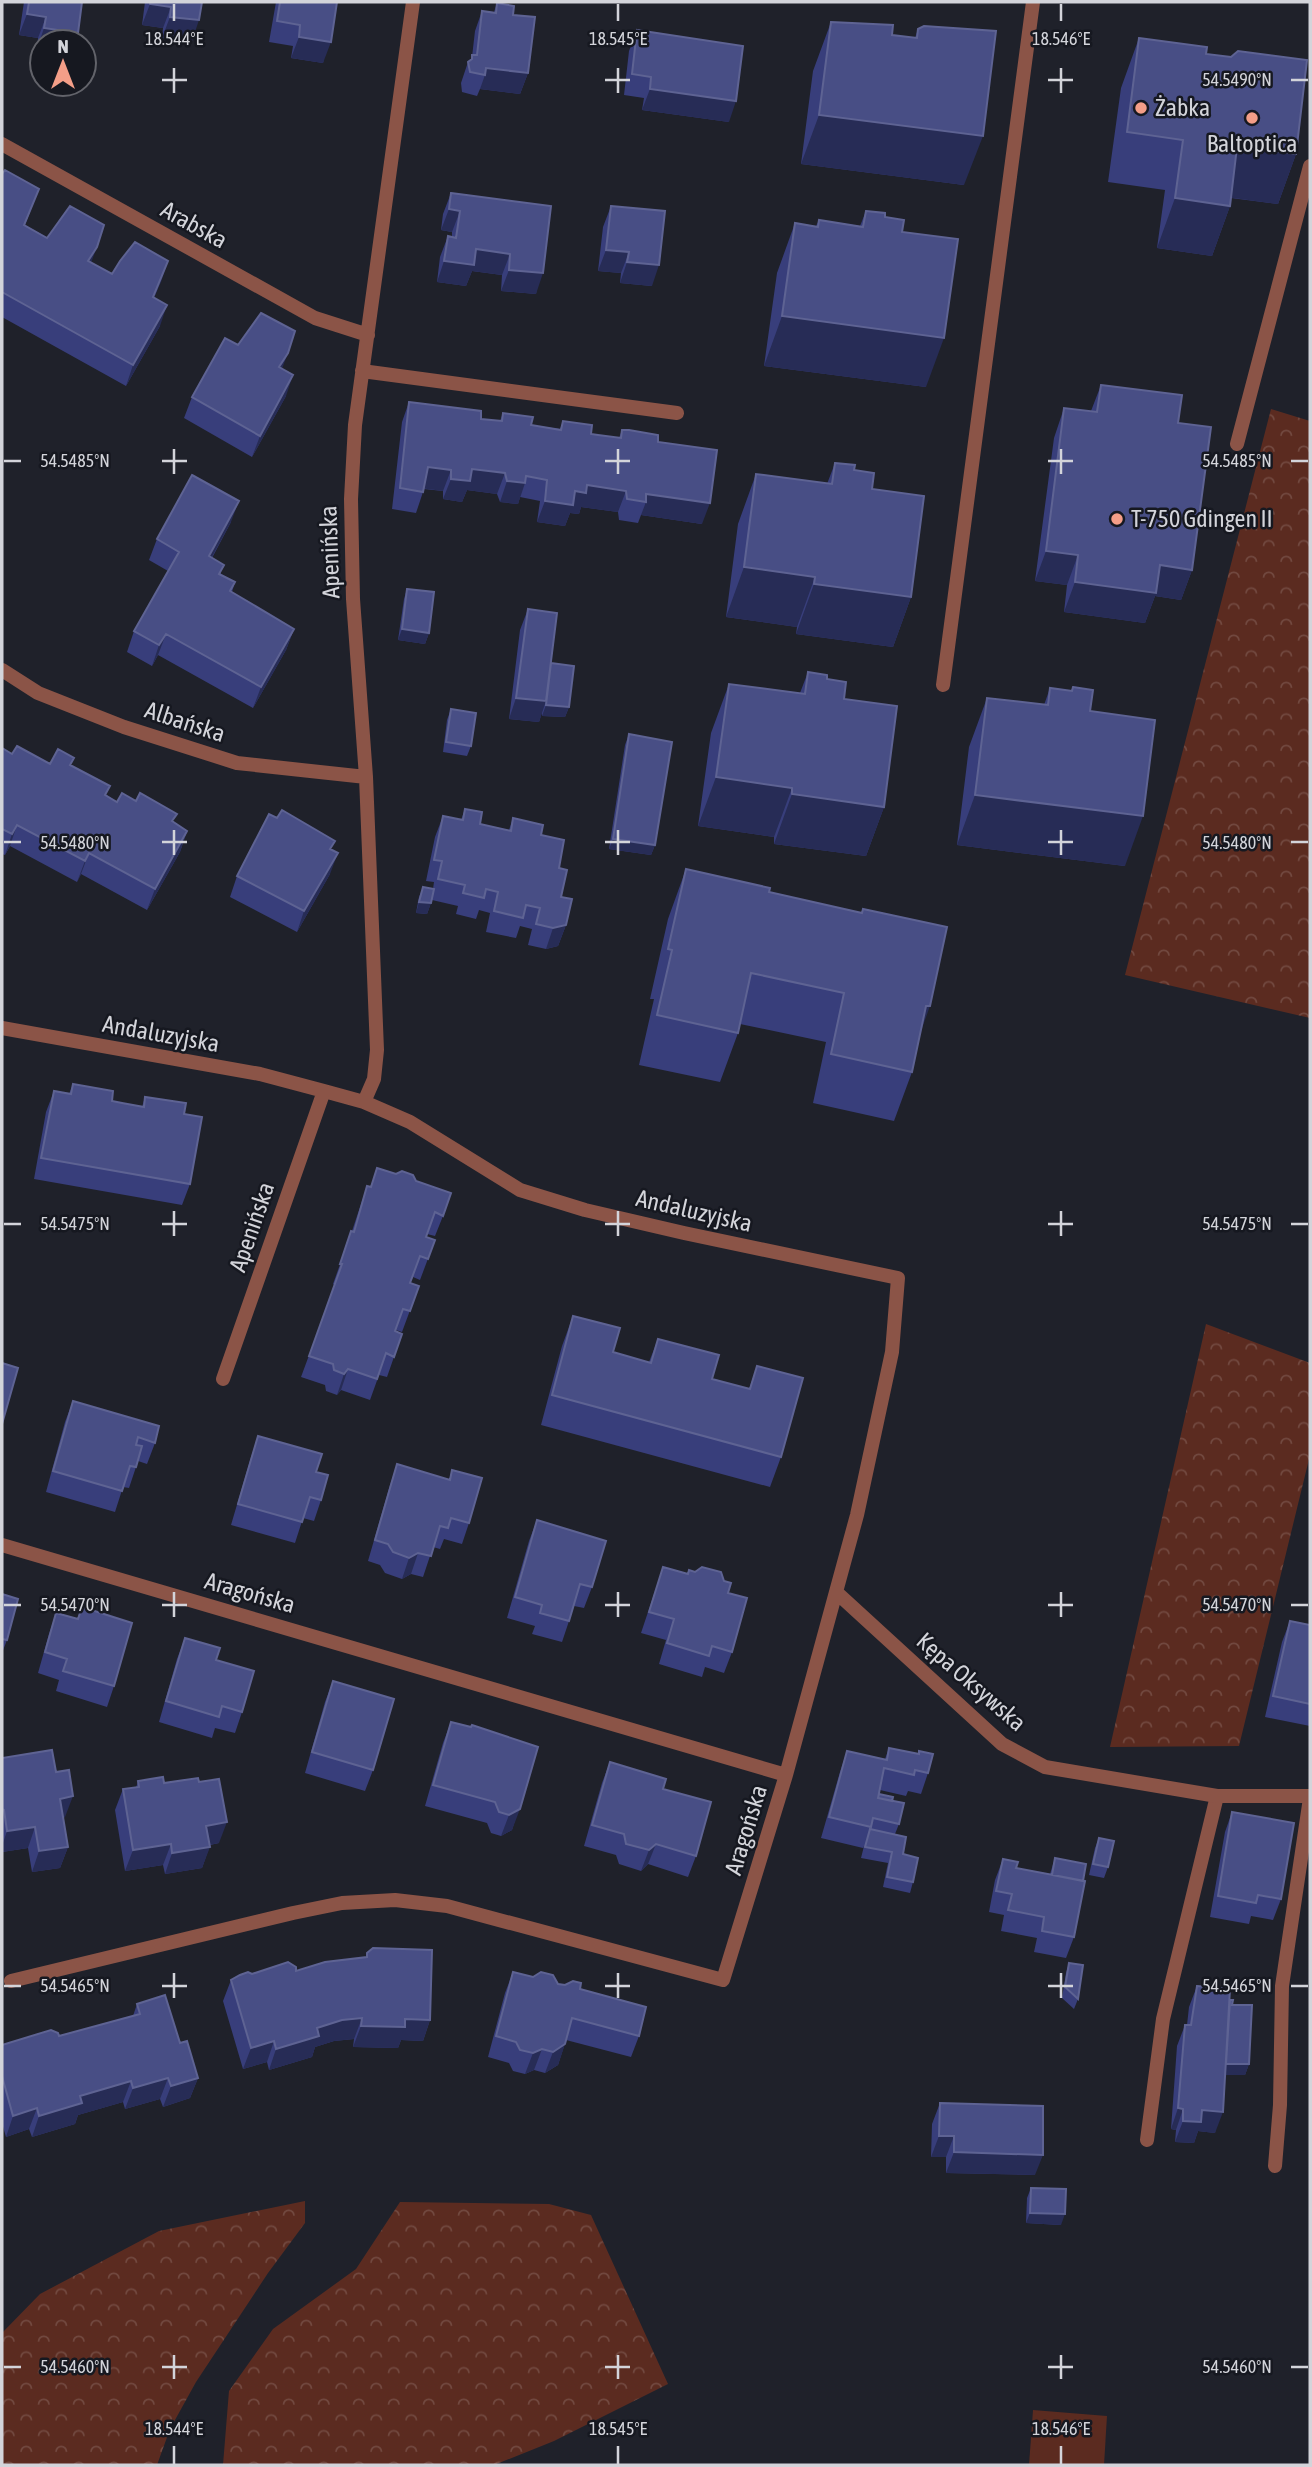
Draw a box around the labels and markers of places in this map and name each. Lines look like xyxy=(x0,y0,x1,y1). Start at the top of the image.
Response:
place label: Żabka xyxy=(1155,94,1210,121)
marker: Żabka xyxy=(1133,100,1149,116)
marker: Baltoptica xyxy=(1244,110,1260,126)
place label: Baltoptica xyxy=(1207,130,1297,157)
place label: T-750 Gdingen II xyxy=(1131,505,1273,532)
marker: T-750 Gdingen II xyxy=(1109,511,1125,527)

